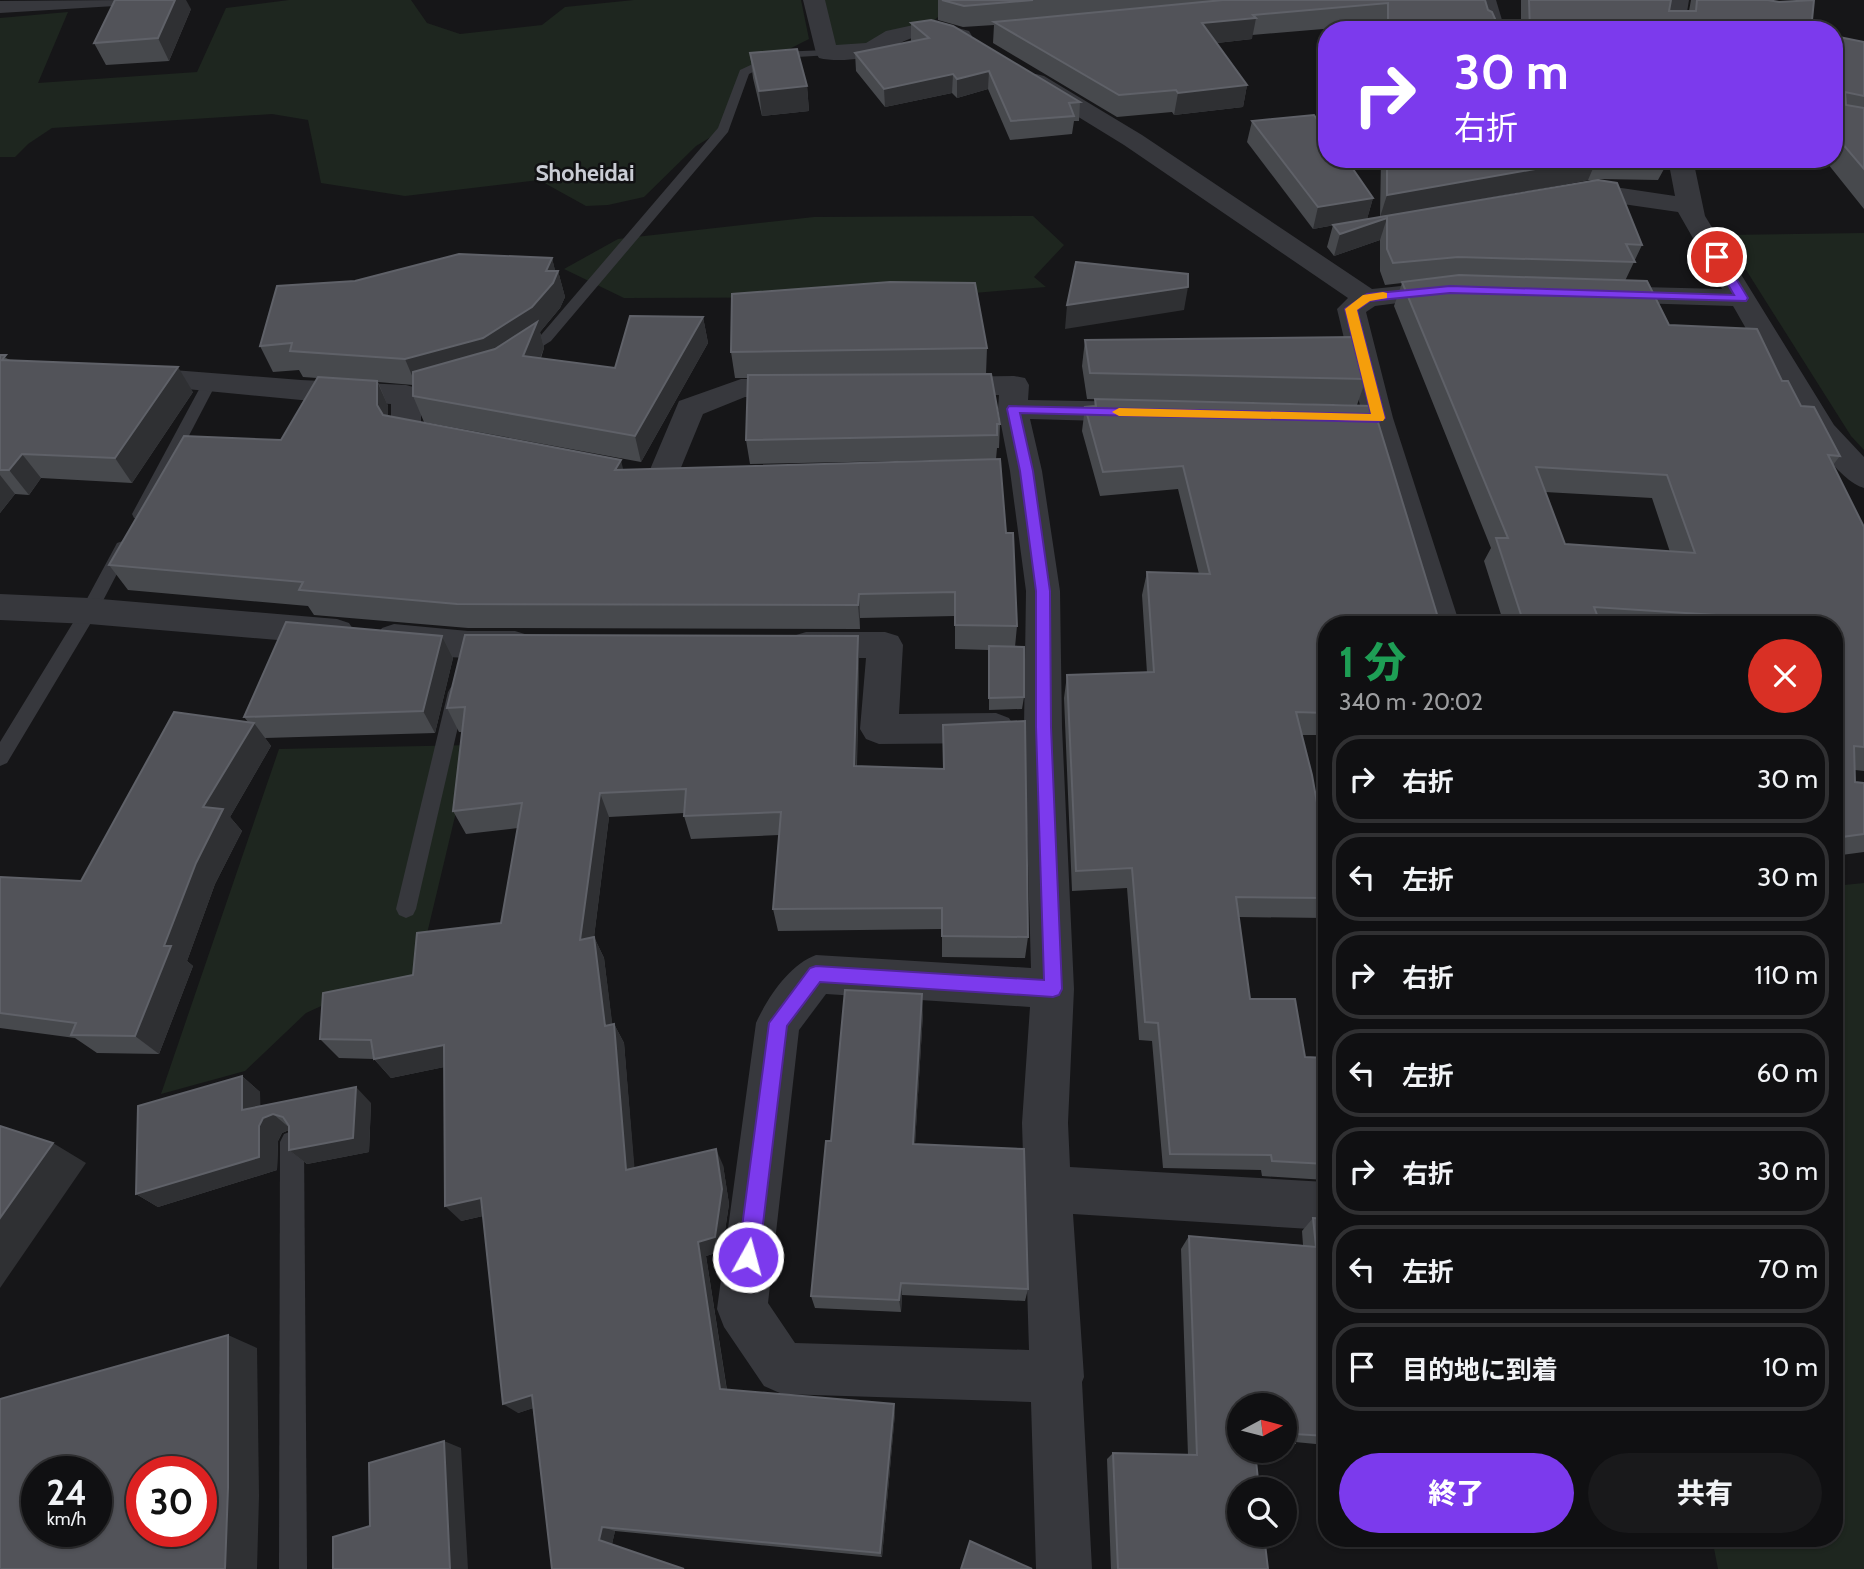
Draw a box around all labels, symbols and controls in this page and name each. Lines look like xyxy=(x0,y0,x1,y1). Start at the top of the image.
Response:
text: 30 m xyxy=(1454,42,1569,101)
icon: right xyxy=(1339,49,1430,140)
text: 右折 xyxy=(1454,108,1518,147)
district label: Shoheidai xyxy=(535,159,635,187)
pin xyxy=(1687,227,1747,287)
icon: arrive xyxy=(1698,238,1736,276)
text: 1 分 xyxy=(1339,636,1406,688)
button: close xyxy=(1748,639,1822,713)
text: 340 m · 20:02 xyxy=(1339,688,1483,716)
icon: right xyxy=(1343,760,1381,798)
text: 30 m xyxy=(1757,763,1818,795)
text: 右折 xyxy=(1402,766,1454,798)
icon: left xyxy=(1343,858,1381,896)
text: 30 m xyxy=(1757,861,1818,893)
text: 左折 xyxy=(1402,864,1454,896)
icon: right xyxy=(1343,956,1381,994)
text: 110 m xyxy=(1754,959,1818,991)
text: 右折 xyxy=(1402,962,1454,994)
icon: left xyxy=(1343,1054,1381,1092)
text: 60 m xyxy=(1756,1057,1818,1089)
text: 左折 xyxy=(1402,1060,1454,1092)
icon: right xyxy=(1343,1152,1381,1190)
text: 30 m xyxy=(1757,1155,1818,1187)
text: 右折 xyxy=(1402,1158,1454,1190)
position arrow xyxy=(711,1220,785,1294)
icon: left xyxy=(1343,1250,1381,1288)
text: 70 m xyxy=(1758,1253,1818,1285)
text: 左折 xyxy=(1402,1256,1454,1288)
icon: arrive xyxy=(1343,1348,1381,1386)
text: 10 m xyxy=(1763,1351,1818,1383)
text: 目的地に到着 xyxy=(1402,1354,1558,1386)
north arrow xyxy=(1227,1393,1297,1463)
map controls xyxy=(1227,1393,1297,1547)
button: 終了 xyxy=(1339,1453,1574,1533)
button: 共有 xyxy=(1588,1453,1822,1533)
speed limit sign: 30 xyxy=(126,1456,217,1547)
text: 24 xyxy=(46,1471,87,1514)
button: search xyxy=(1227,1477,1297,1547)
text: km/h xyxy=(47,1508,86,1530)

